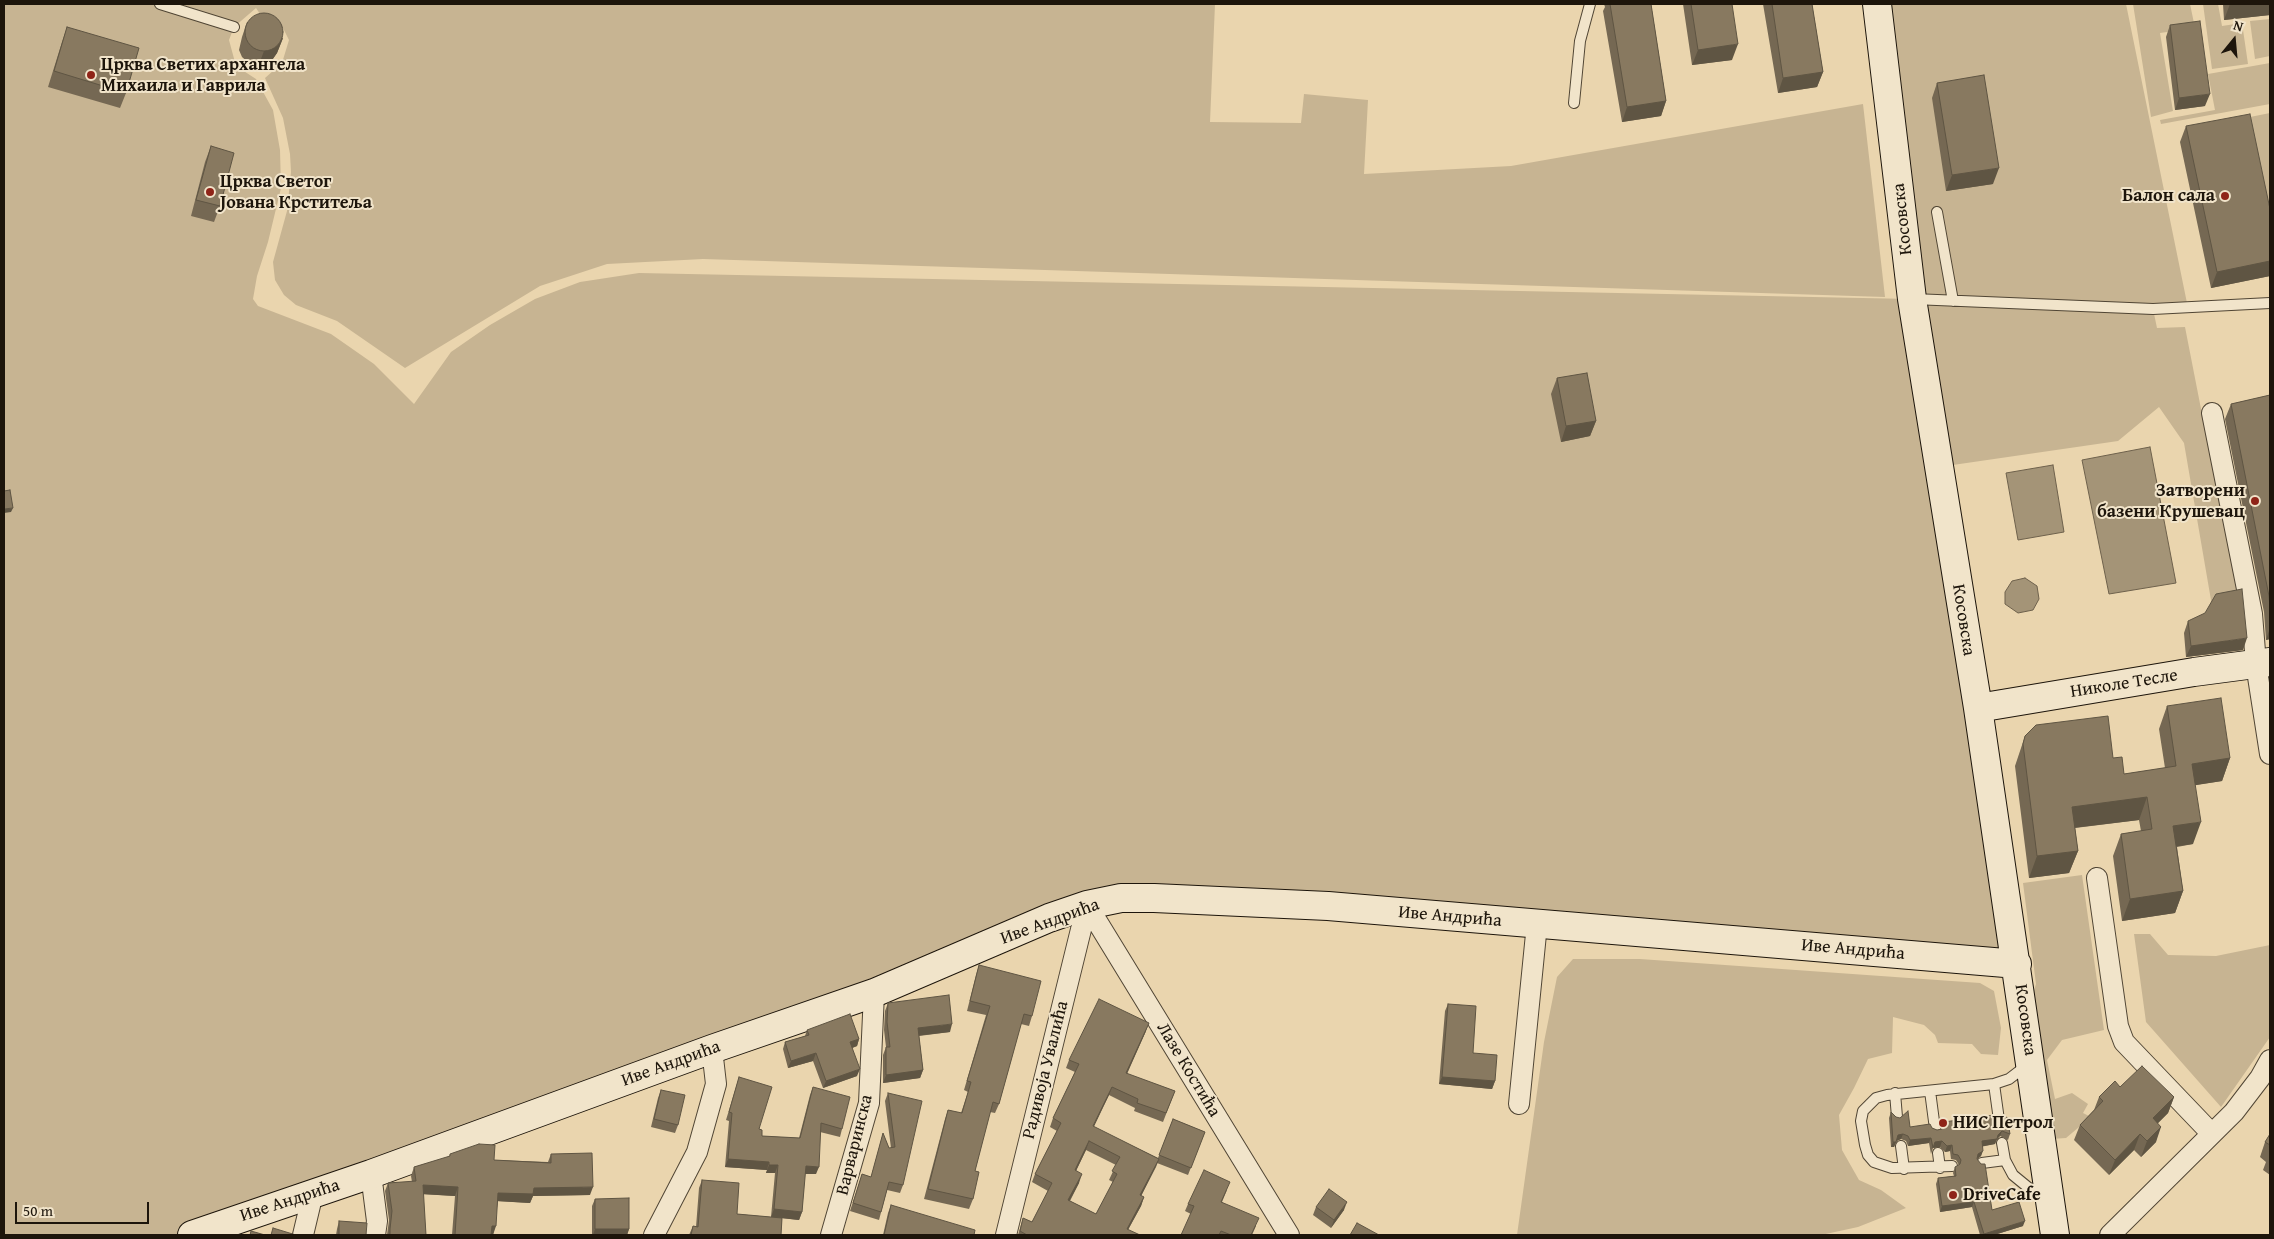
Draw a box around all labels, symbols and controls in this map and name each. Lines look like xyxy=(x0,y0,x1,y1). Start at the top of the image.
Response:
north arrow xyxy=(2209,15,2259,65)
text: N xyxy=(2231,15,2246,37)
place label: Црква Светих архангела Михаила и Гаврила xyxy=(101,54,305,96)
marker: Црква Светих архангела Михаила и Гаврила xyxy=(85,69,97,81)
place label: Црква Светог Јована Крститеља xyxy=(220,171,372,213)
street label: Косовска xyxy=(1888,182,1918,256)
place label: Балон сала xyxy=(2122,185,2215,207)
marker: Црква Светог Јована Крститеља xyxy=(204,186,216,198)
marker: Балон сала xyxy=(2219,190,2231,202)
place label: Затворени базени Крушевац xyxy=(2097,480,2245,522)
marker: Затворени базени Крушевац xyxy=(2249,495,2261,507)
street label: Косовска xyxy=(1947,583,1979,657)
street label: Николе Тесле xyxy=(2069,665,2179,703)
street label: Иве Андрића xyxy=(998,894,1102,950)
street label: Иве Андрића xyxy=(1397,902,1503,932)
street label: Иве Андрића xyxy=(1800,935,1906,965)
street label: Косовска xyxy=(2009,983,2041,1057)
street label: Радивоја Увалића xyxy=(1018,999,1074,1141)
street label: Лазе Костића xyxy=(1151,1019,1225,1121)
street label: Иве Андрића xyxy=(619,1036,723,1092)
street label: Варваринска xyxy=(832,1093,878,1197)
place label: НИС Петрол xyxy=(1953,1112,2053,1134)
marker: НИС Петрол xyxy=(1937,1117,1949,1129)
street label: Иве Андрића xyxy=(237,1175,343,1227)
place label: DriveCafe xyxy=(1963,1184,2041,1206)
marker: DriveCafe xyxy=(1947,1189,1959,1201)
scale bar xyxy=(18,1192,151,1224)
text: 50 m xyxy=(23,1200,53,1221)

